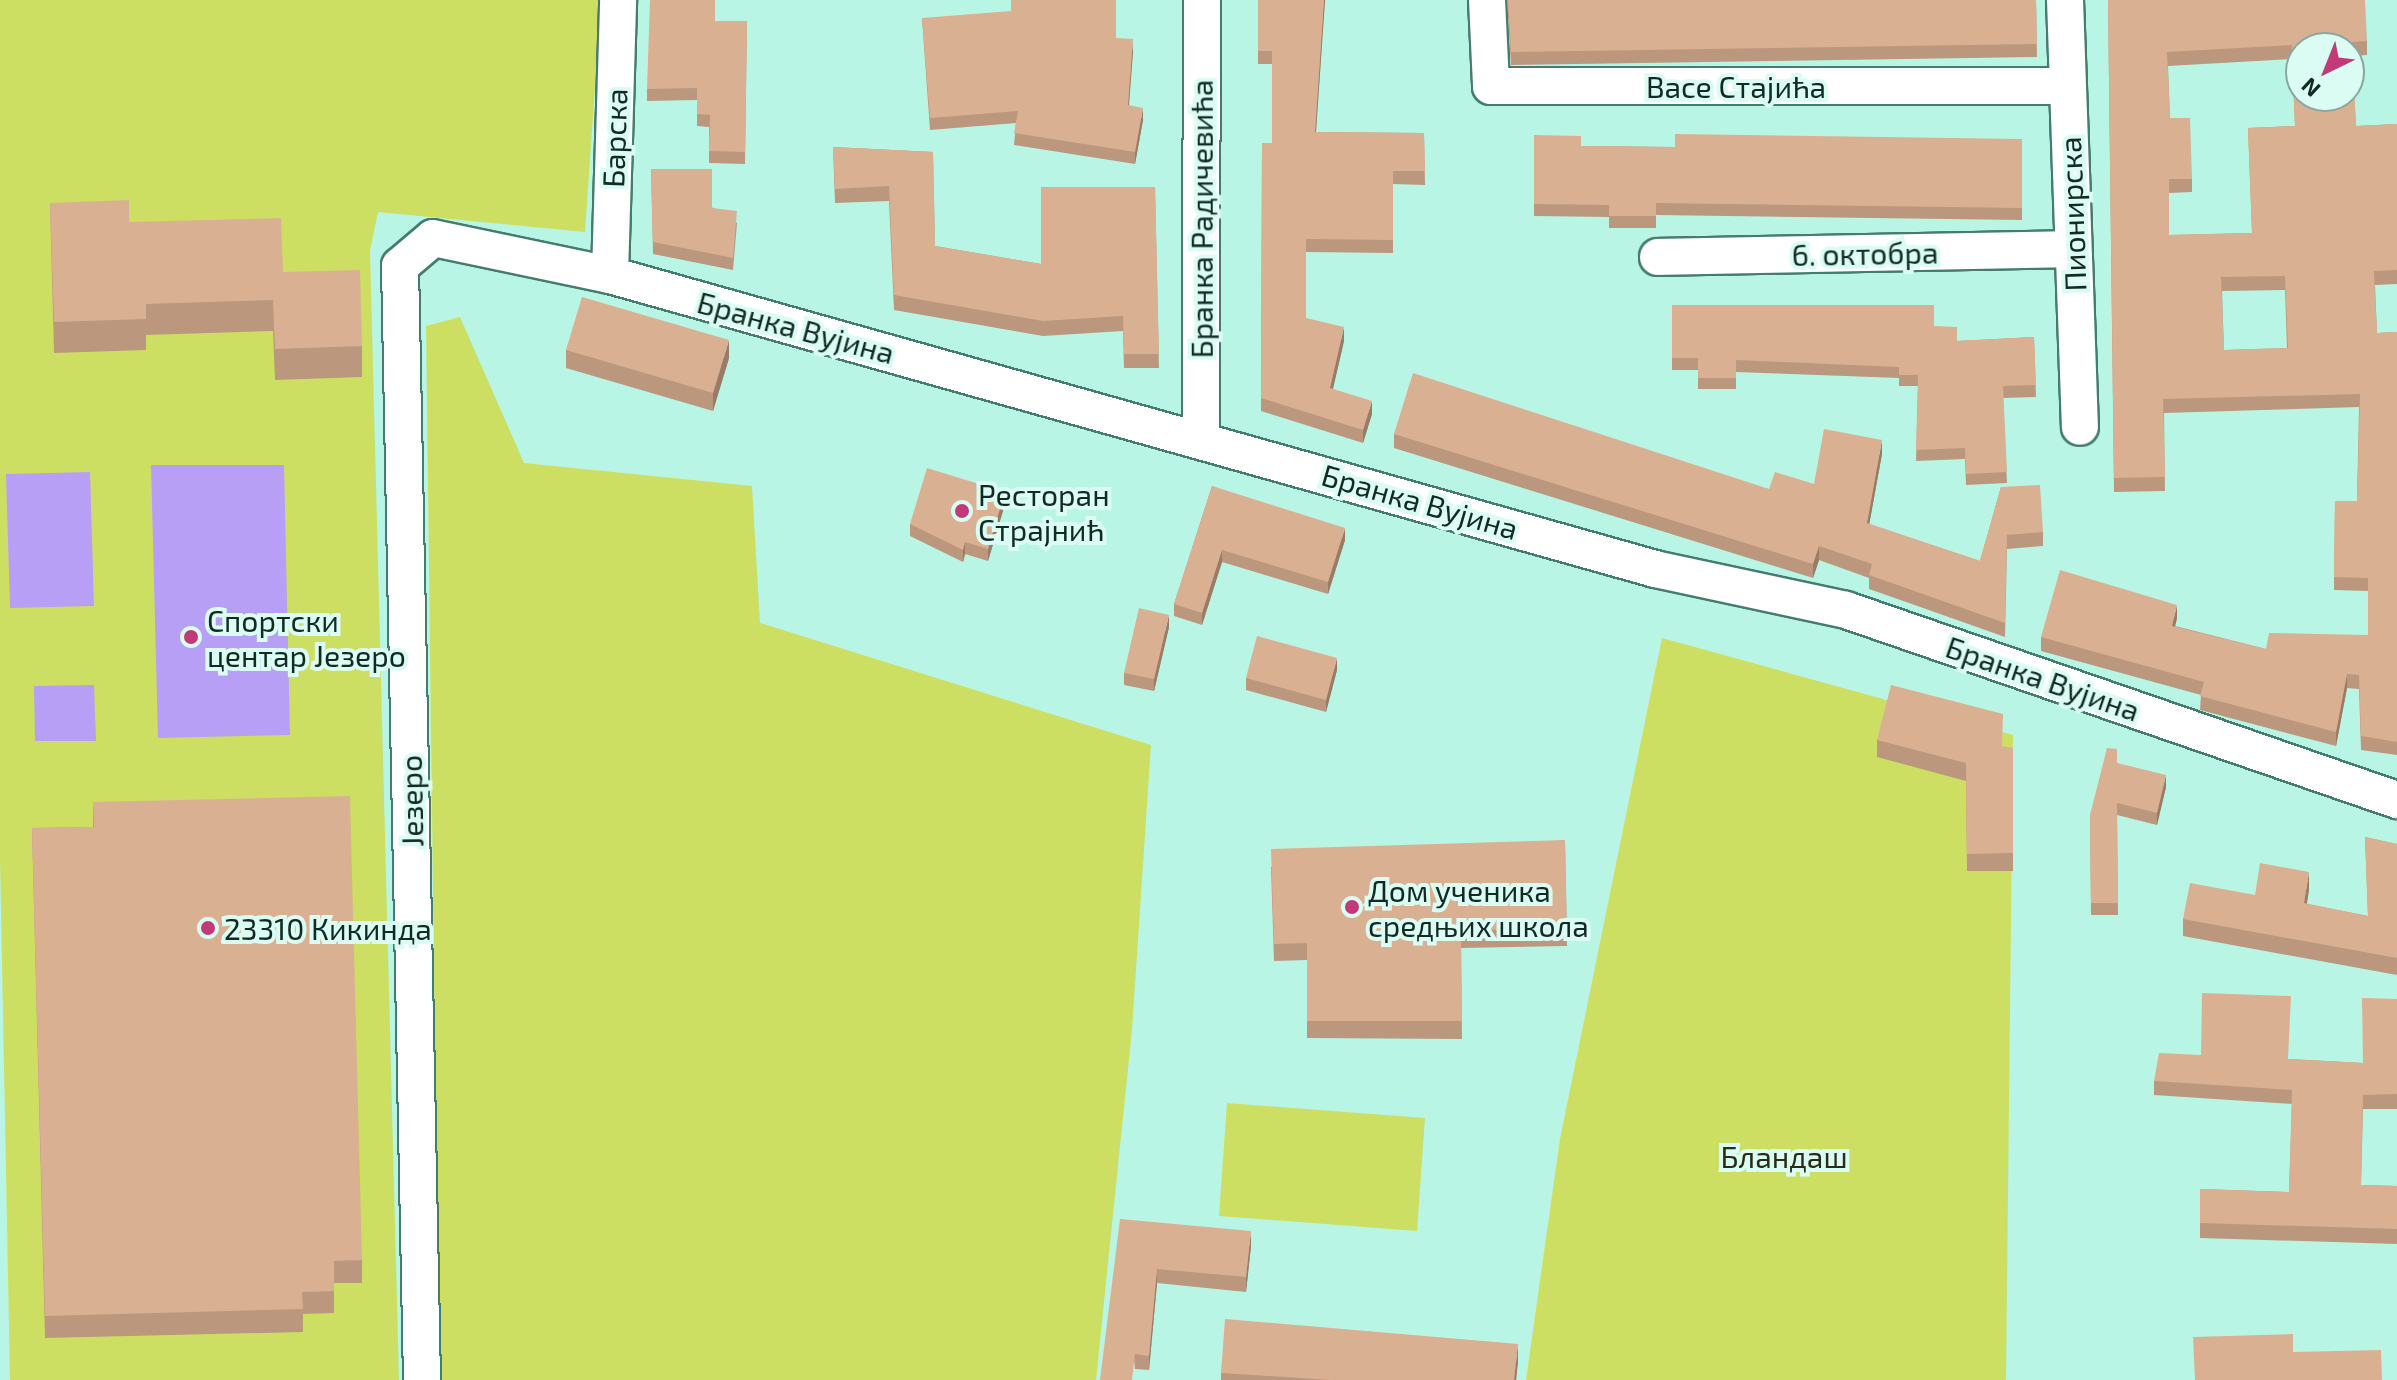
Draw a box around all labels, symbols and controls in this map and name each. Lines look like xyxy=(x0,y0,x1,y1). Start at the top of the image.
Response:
north arrow xyxy=(2285,32,2365,112)
street label: Васе Стајића xyxy=(1646,68,1826,104)
text: N xyxy=(2295,73,2325,103)
street label: Бранка Радичевића xyxy=(1183,80,1219,358)
street label: Барска xyxy=(594,88,634,188)
street label: Пионирска xyxy=(2051,136,2093,292)
street label: 6. октобра xyxy=(1791,234,1939,272)
street label: Бранка Вујина xyxy=(694,283,898,371)
street label: Бранка Вујина xyxy=(1318,456,1522,546)
place label: Ресторан Страјнић xyxy=(978,476,1110,546)
marker: Ресторан Страјнић xyxy=(953,502,971,520)
place label: Спортски центар Језеро xyxy=(207,602,406,672)
marker: Спортски центар Језеро xyxy=(182,628,200,646)
street label: Бранка Вујина xyxy=(1941,628,2145,728)
street label: Језеро xyxy=(392,755,430,847)
place label: Дом ученика средњих школа xyxy=(1368,872,1589,942)
marker: Дом ученика средњих школа xyxy=(1343,898,1361,916)
place label: 23310 Кикинда xyxy=(224,910,432,946)
marker: 23310 Кикинда xyxy=(199,919,217,937)
park label: Бландаш xyxy=(1720,1138,1848,1174)

